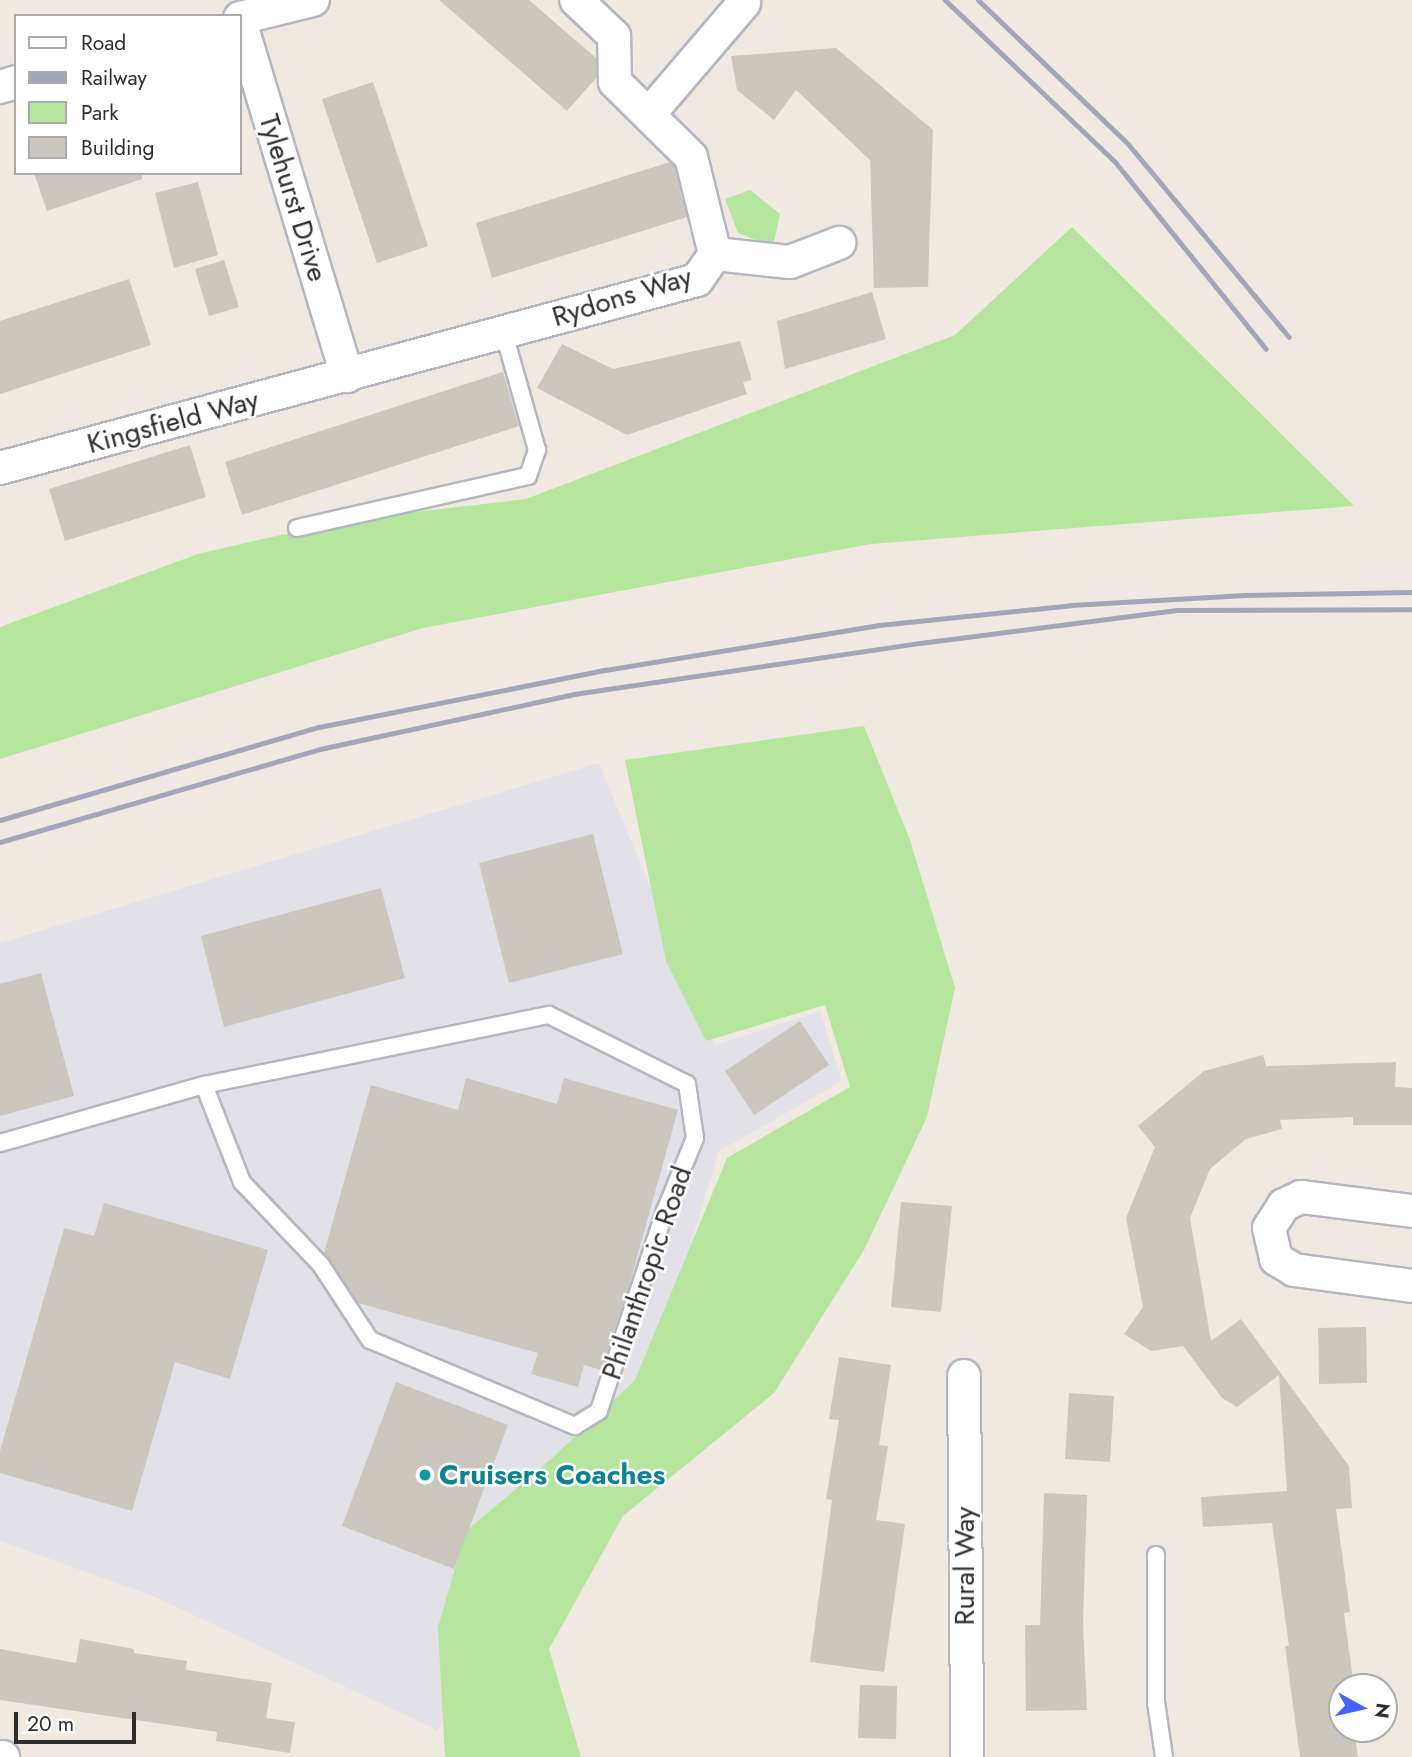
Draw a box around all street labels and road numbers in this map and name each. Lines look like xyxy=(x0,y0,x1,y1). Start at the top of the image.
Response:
street label: Tylehurst Drive xyxy=(252,110,334,286)
street label: Rydons Way xyxy=(548,260,696,334)
street label: Kingsfield Way xyxy=(84,383,262,461)
street label: Philanthropic Road xyxy=(595,1162,699,1384)
street label: Rural Way xyxy=(948,1507,982,1625)

